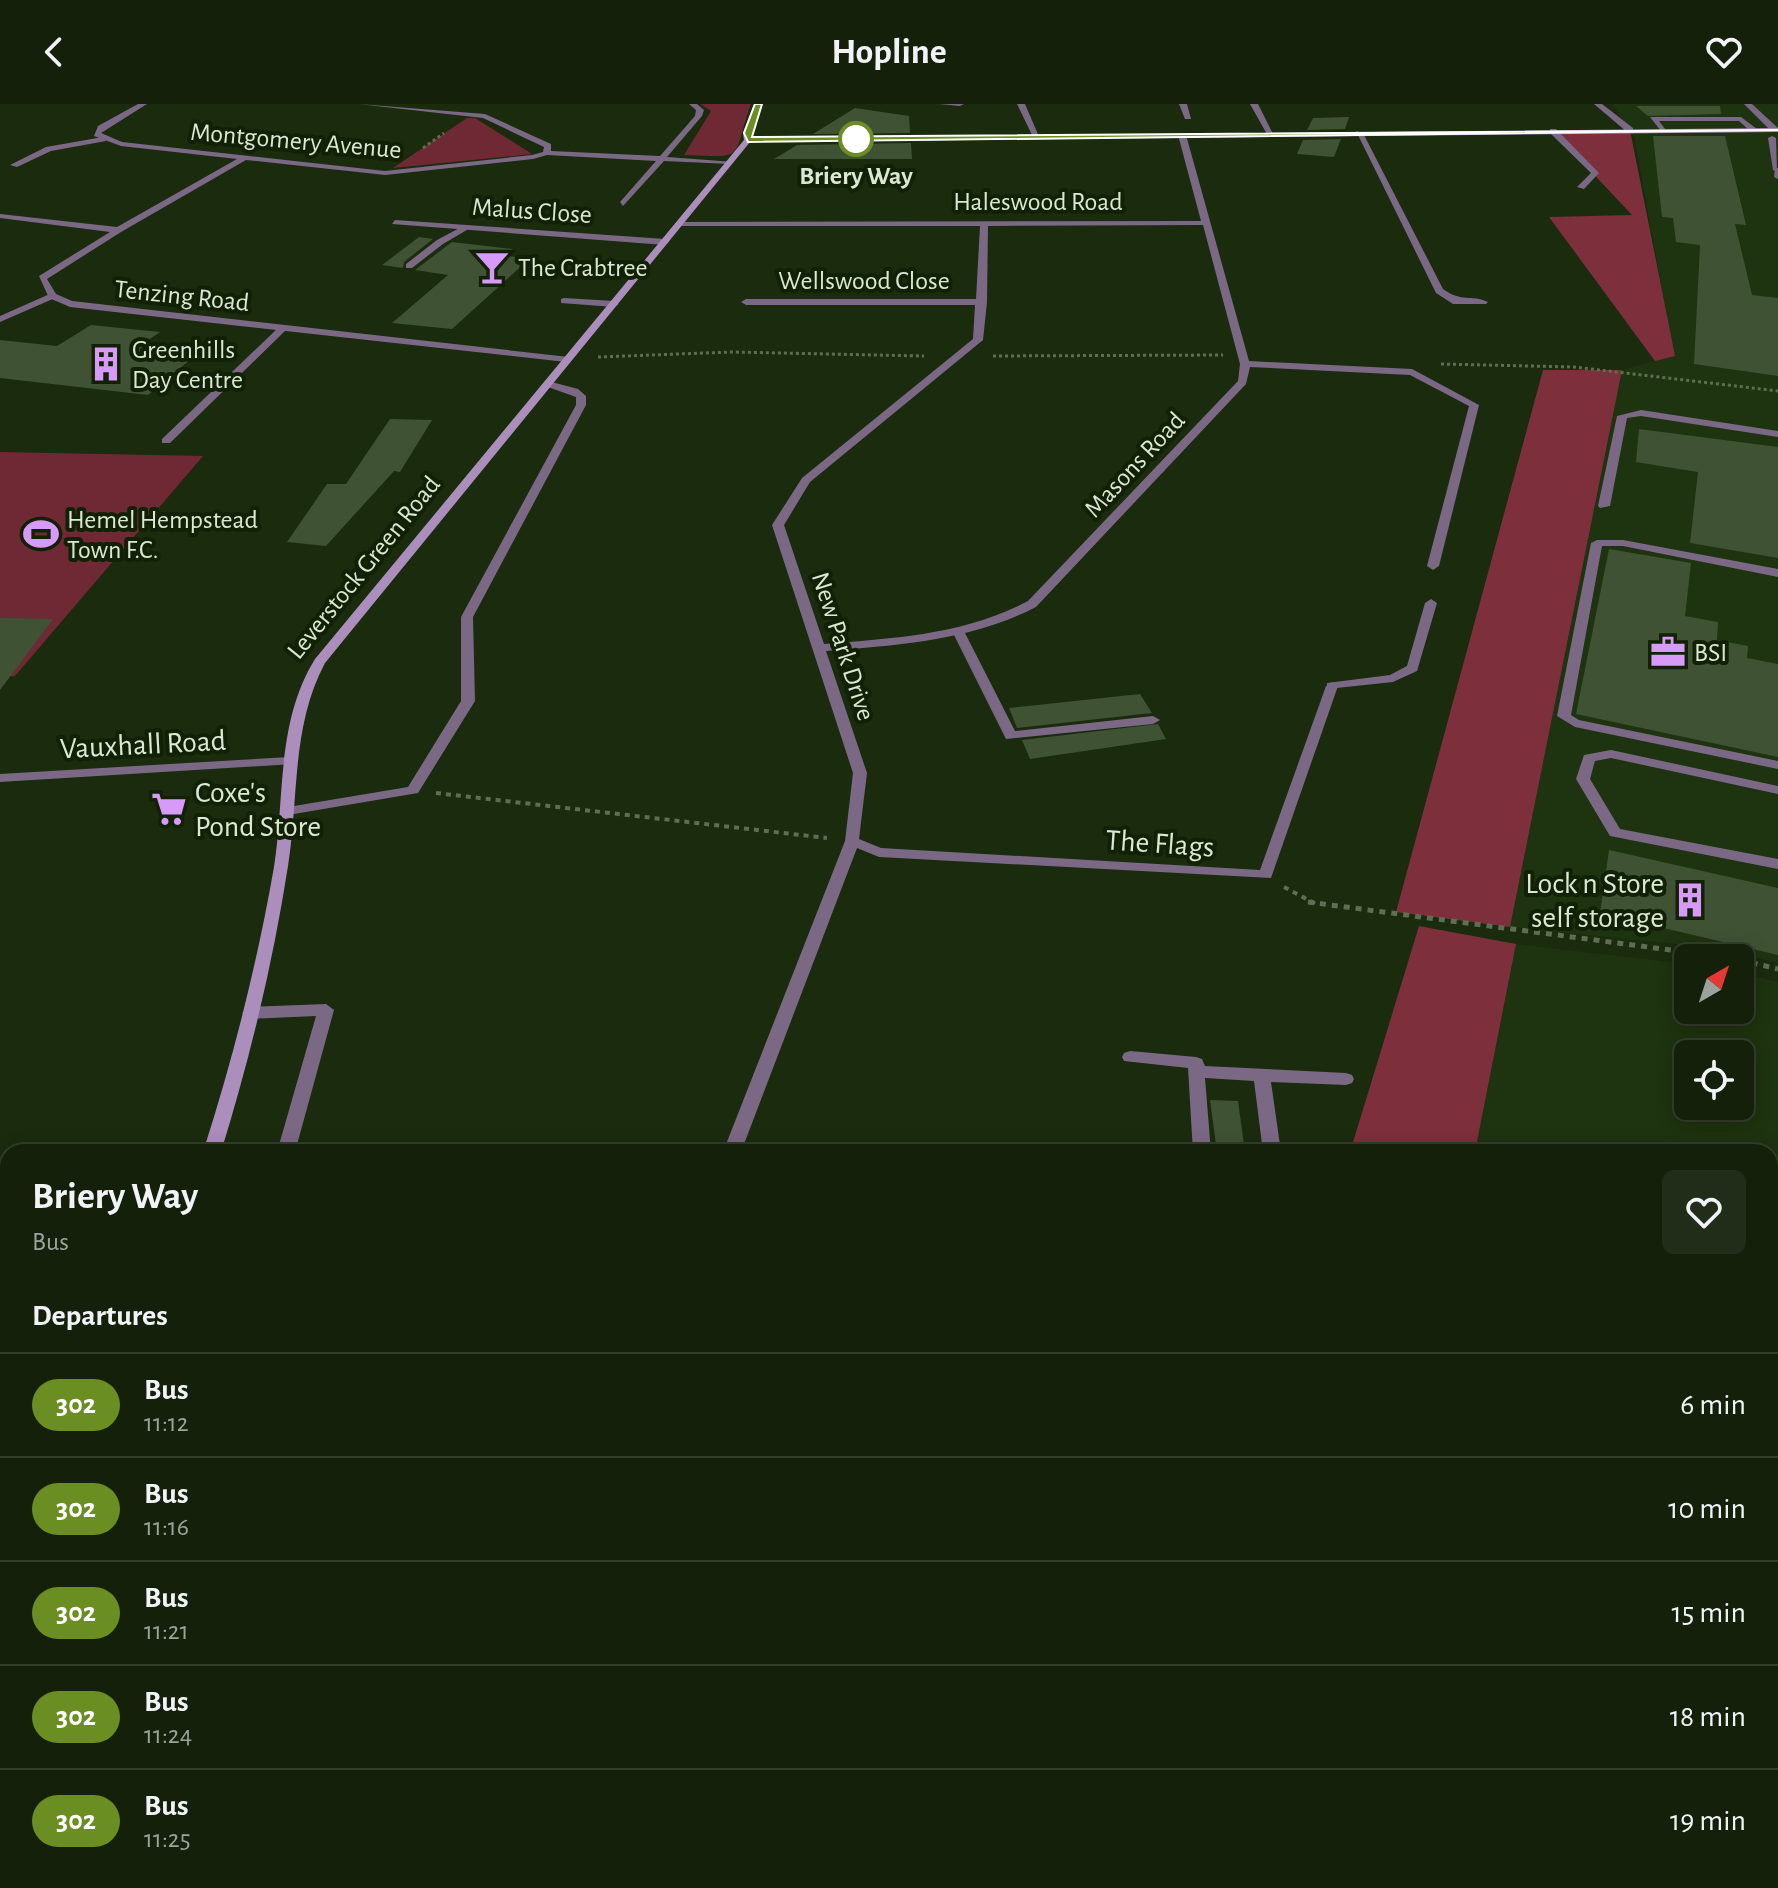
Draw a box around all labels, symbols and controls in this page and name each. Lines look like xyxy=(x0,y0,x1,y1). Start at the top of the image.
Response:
icon: back xyxy=(32,30,76,74)
icon: heart xyxy=(1702,30,1746,74)
text: Hopline xyxy=(831,34,947,70)
street label: Montgomery Avenue xyxy=(189,119,402,163)
marker: Briery Way xyxy=(839,122,873,156)
place label: Briery Way xyxy=(799,163,913,189)
street label: Haleswood Road xyxy=(953,189,1123,215)
street label: Malus Close xyxy=(471,194,593,228)
bar icon: The Crabtree xyxy=(473,248,511,286)
place label: The Crabtree xyxy=(518,255,647,281)
street label: Wellswood Close xyxy=(778,268,950,294)
street label: Tenzing Road xyxy=(113,276,251,316)
place label: Greenhills Day Centre xyxy=(132,337,243,393)
building icon: Greenhills Day Centre xyxy=(87,345,125,383)
street label: Masons Road xyxy=(1080,407,1190,522)
street label: Leverstock Green Road xyxy=(282,471,445,664)
place label: Hemel Hempstead Town F.C. xyxy=(67,507,258,563)
sports icon: Hemel Hempstead Town F.C. xyxy=(22,515,60,553)
street label: New Park Drive xyxy=(807,569,879,724)
office icon: BSI xyxy=(1649,633,1687,671)
place label: BSI xyxy=(1694,640,1727,666)
street label: Vauxhall Road xyxy=(59,726,227,764)
place label: Coxe's Pond Store xyxy=(195,778,321,842)
supermarket icon: Coxe's Pond Store xyxy=(150,790,188,828)
street label: The Flags xyxy=(1105,825,1215,863)
place label: Lock n Store self storage xyxy=(1525,869,1664,933)
building icon: Lock n Store self storage xyxy=(1671,881,1709,919)
north arrow xyxy=(1674,944,1754,1024)
map controls xyxy=(1674,944,1754,1120)
button: locate xyxy=(1674,1040,1754,1120)
button: heart xyxy=(1662,1170,1746,1254)
text: Briery Way xyxy=(32,1178,198,1216)
text: Bus xyxy=(32,1229,69,1255)
text: Departures xyxy=(32,1301,168,1331)
text: Bus xyxy=(144,1375,189,1405)
text: 6 min xyxy=(1680,1390,1746,1420)
text: 302 xyxy=(56,1391,96,1419)
text: 11:12 xyxy=(144,1410,189,1436)
text: Bus xyxy=(144,1479,189,1509)
text: 10 min xyxy=(1668,1494,1746,1524)
text: 302 xyxy=(56,1495,96,1523)
text: 11:16 xyxy=(144,1514,189,1540)
text: Bus xyxy=(144,1583,189,1613)
text: 15 min xyxy=(1671,1598,1746,1628)
text: 302 xyxy=(56,1599,96,1627)
text: 11:21 xyxy=(144,1618,189,1644)
text: Bus xyxy=(144,1687,189,1717)
text: 18 min xyxy=(1670,1702,1746,1732)
text: 302 xyxy=(56,1703,96,1731)
text: 11:24 xyxy=(144,1722,192,1748)
text: Bus xyxy=(144,1791,189,1821)
text: 19 min xyxy=(1670,1806,1746,1836)
text: 302 xyxy=(56,1807,96,1835)
text: 11:25 xyxy=(144,1826,191,1852)

